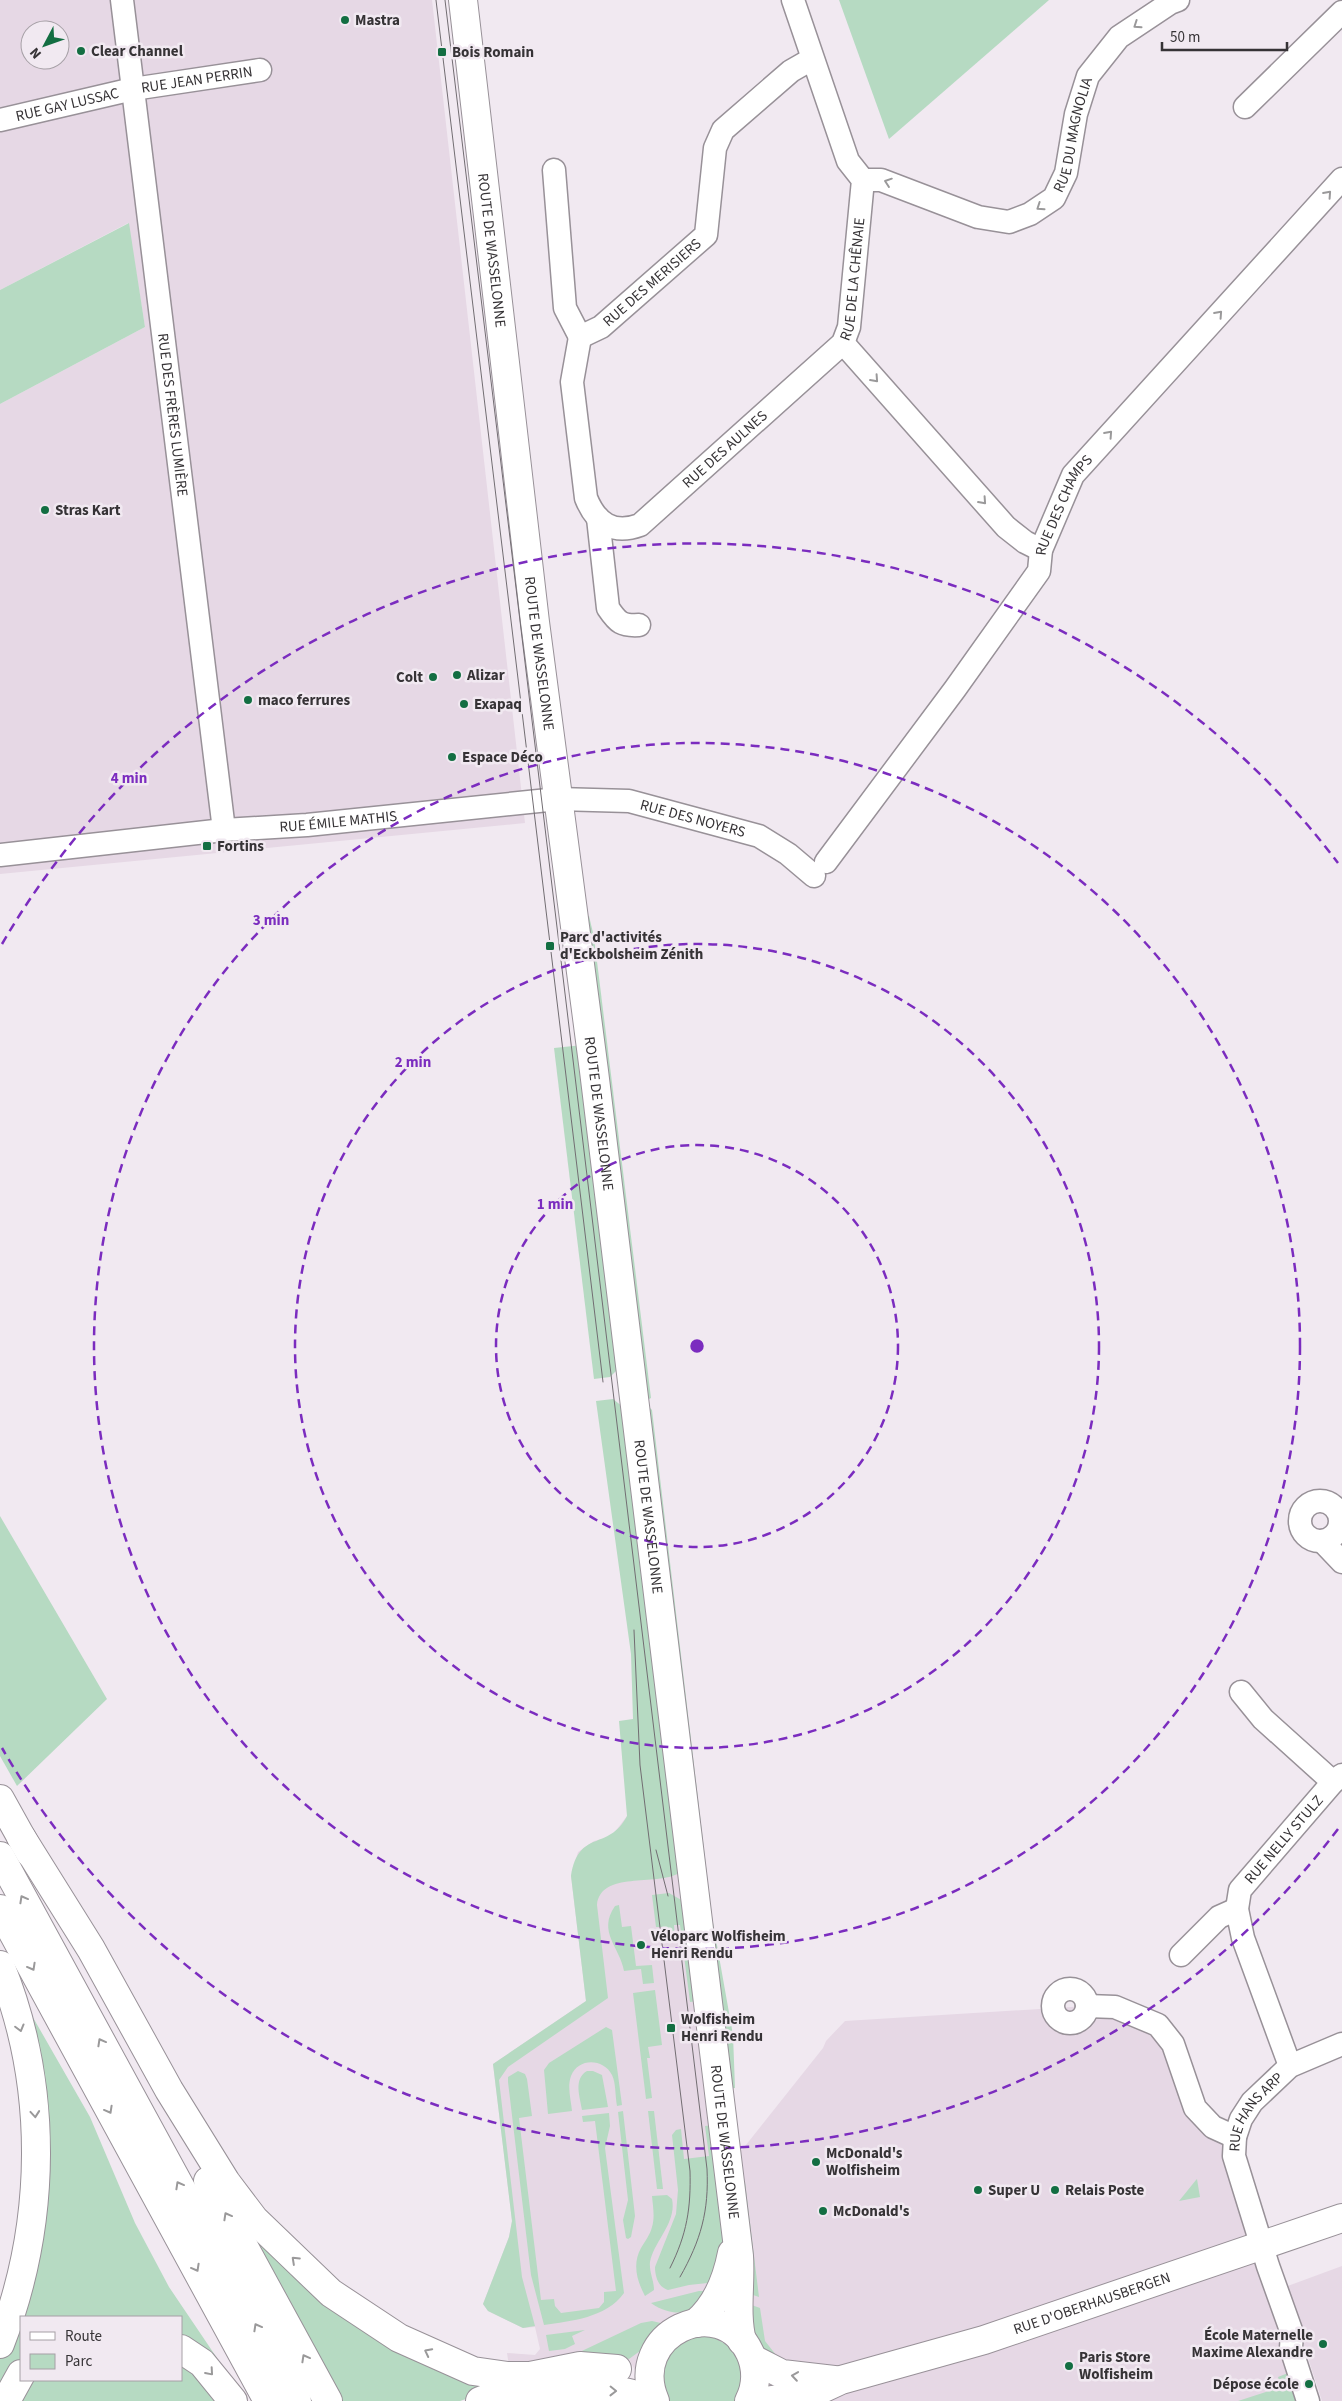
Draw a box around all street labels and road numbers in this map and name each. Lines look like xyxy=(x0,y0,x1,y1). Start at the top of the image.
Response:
street label: RUE JEAN PERRIN xyxy=(140,61,254,99)
street label: RUE DU MAGNOLIA xyxy=(1048,74,1098,196)
street label: RUE GAY LUSSAC xyxy=(14,83,121,127)
street label: ROUTE DE WASSELONNE xyxy=(472,172,511,329)
street label: RUE DE LA CHÊNAIE xyxy=(835,217,870,344)
street label: RUE DES MERISIERS xyxy=(598,234,706,332)
street label: RUE DES FRÈRES LUMIÈRE xyxy=(152,332,193,498)
street label: RUE DES AULNES xyxy=(678,406,772,493)
street label: RUE DES CHAMPS xyxy=(1031,450,1097,556)
street label: ROUTE DE WASSELONNE xyxy=(519,575,559,732)
street label: RUE DES NOYERS xyxy=(638,794,748,843)
street label: RUE ÉMILE MATHIS xyxy=(279,806,398,838)
street label: ROUTE DE WASSELONNE xyxy=(579,1035,619,1192)
street label: ROUTE DE WASSELONNE xyxy=(628,1438,668,1595)
street label: RUE NELLY STULZ xyxy=(1240,1791,1328,1889)
street label: ROUTE DE WASSELONNE xyxy=(705,2064,744,2220)
street label: RUE HANS ARP xyxy=(1224,2068,1288,2152)
street label: RUE D'OBERHAUSBERGEN xyxy=(1011,2267,1173,2340)

